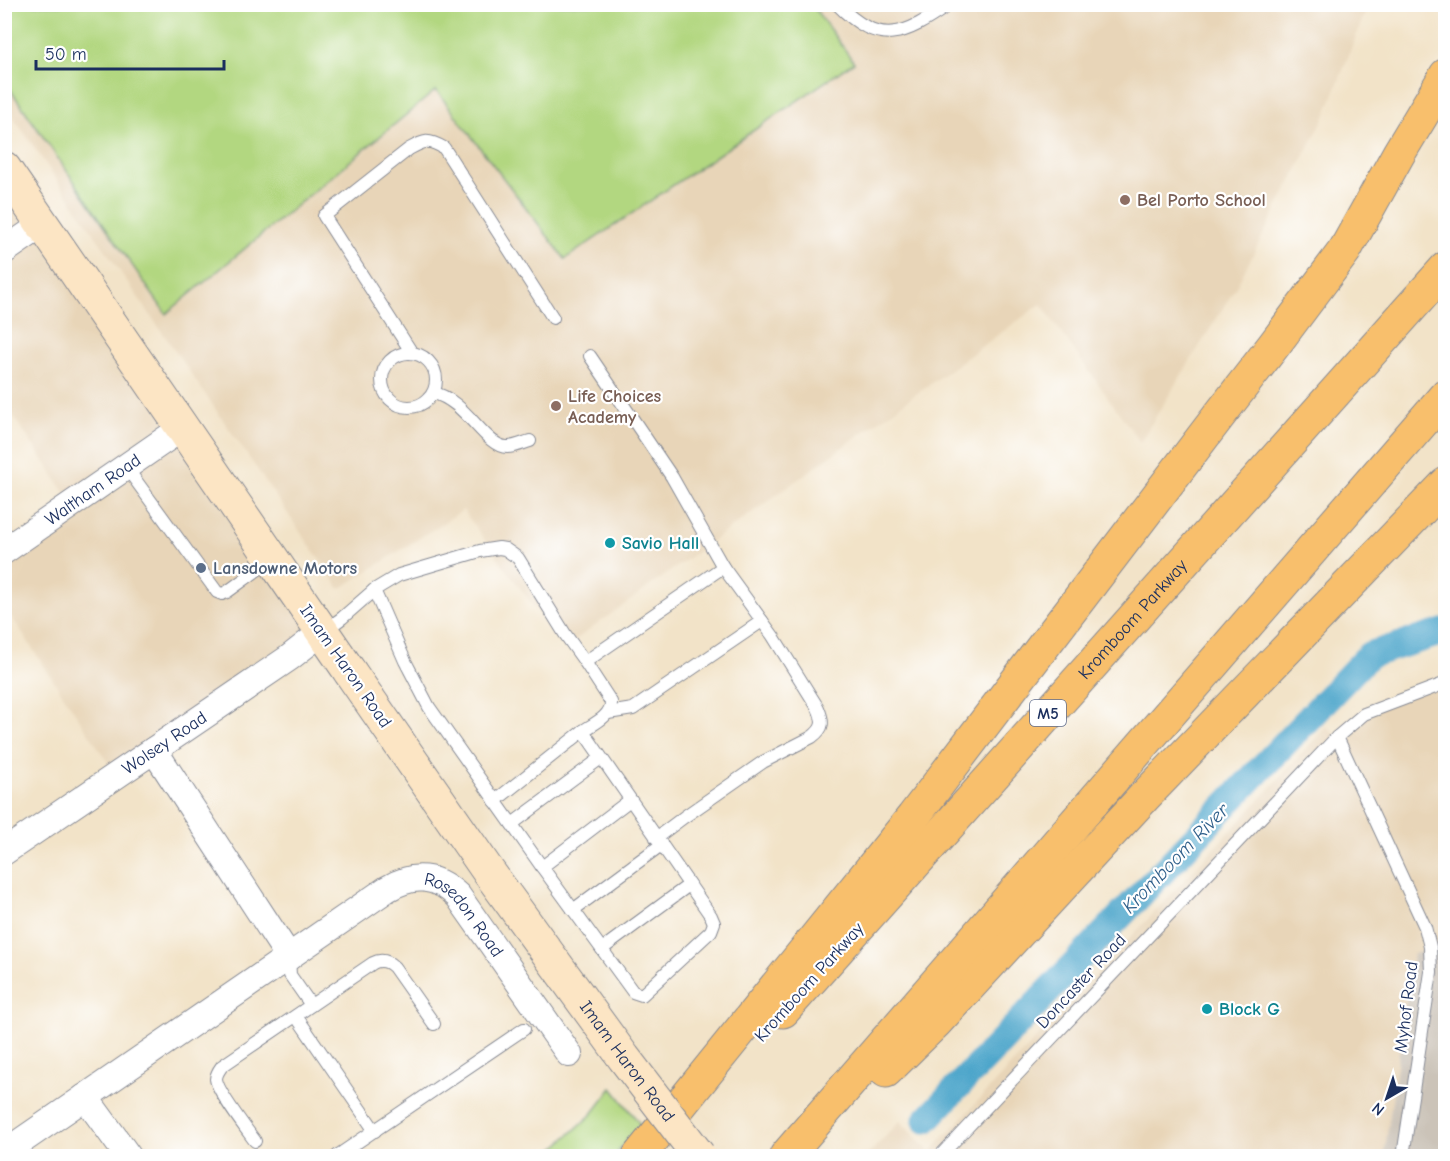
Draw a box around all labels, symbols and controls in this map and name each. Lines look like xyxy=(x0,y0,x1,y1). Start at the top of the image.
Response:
scale bar xyxy=(36,33,224,71)
text: 50 m xyxy=(45,44,87,65)
place label: Bel Porto School xyxy=(1137,190,1266,211)
marker: Bel Porto School xyxy=(1118,193,1132,207)
place label: Life Choices Academy xyxy=(568,386,662,428)
marker: Life Choices Academy xyxy=(549,399,563,413)
street label: Waltham Road xyxy=(41,450,145,530)
place label: Savio Hall xyxy=(622,533,699,554)
marker: Savio Hall xyxy=(603,536,617,550)
street label: Kromboom Parkway xyxy=(1074,555,1192,684)
place label: Lansdowne Motors xyxy=(213,558,357,579)
marker: Lansdowne Motors xyxy=(194,561,208,575)
street label: Imam Haron Road xyxy=(295,601,396,732)
road number: M5 xyxy=(1030,700,1066,726)
street label: Wolsey Road xyxy=(118,707,211,779)
water label: Kromboom River xyxy=(1117,798,1234,918)
street label: Rosedon Road xyxy=(422,869,508,961)
street label: Kromboom Parkway xyxy=(750,918,869,1046)
street label: Doncaster Road xyxy=(1032,930,1131,1033)
street label: Myhof Road xyxy=(1390,960,1423,1054)
street label: Imam Haron Road xyxy=(575,997,679,1126)
place label: Block G xyxy=(1219,999,1280,1020)
marker: Block G xyxy=(1200,1002,1214,1016)
north arrow xyxy=(1357,1068,1417,1128)
text: N xyxy=(1368,1099,1388,1119)

